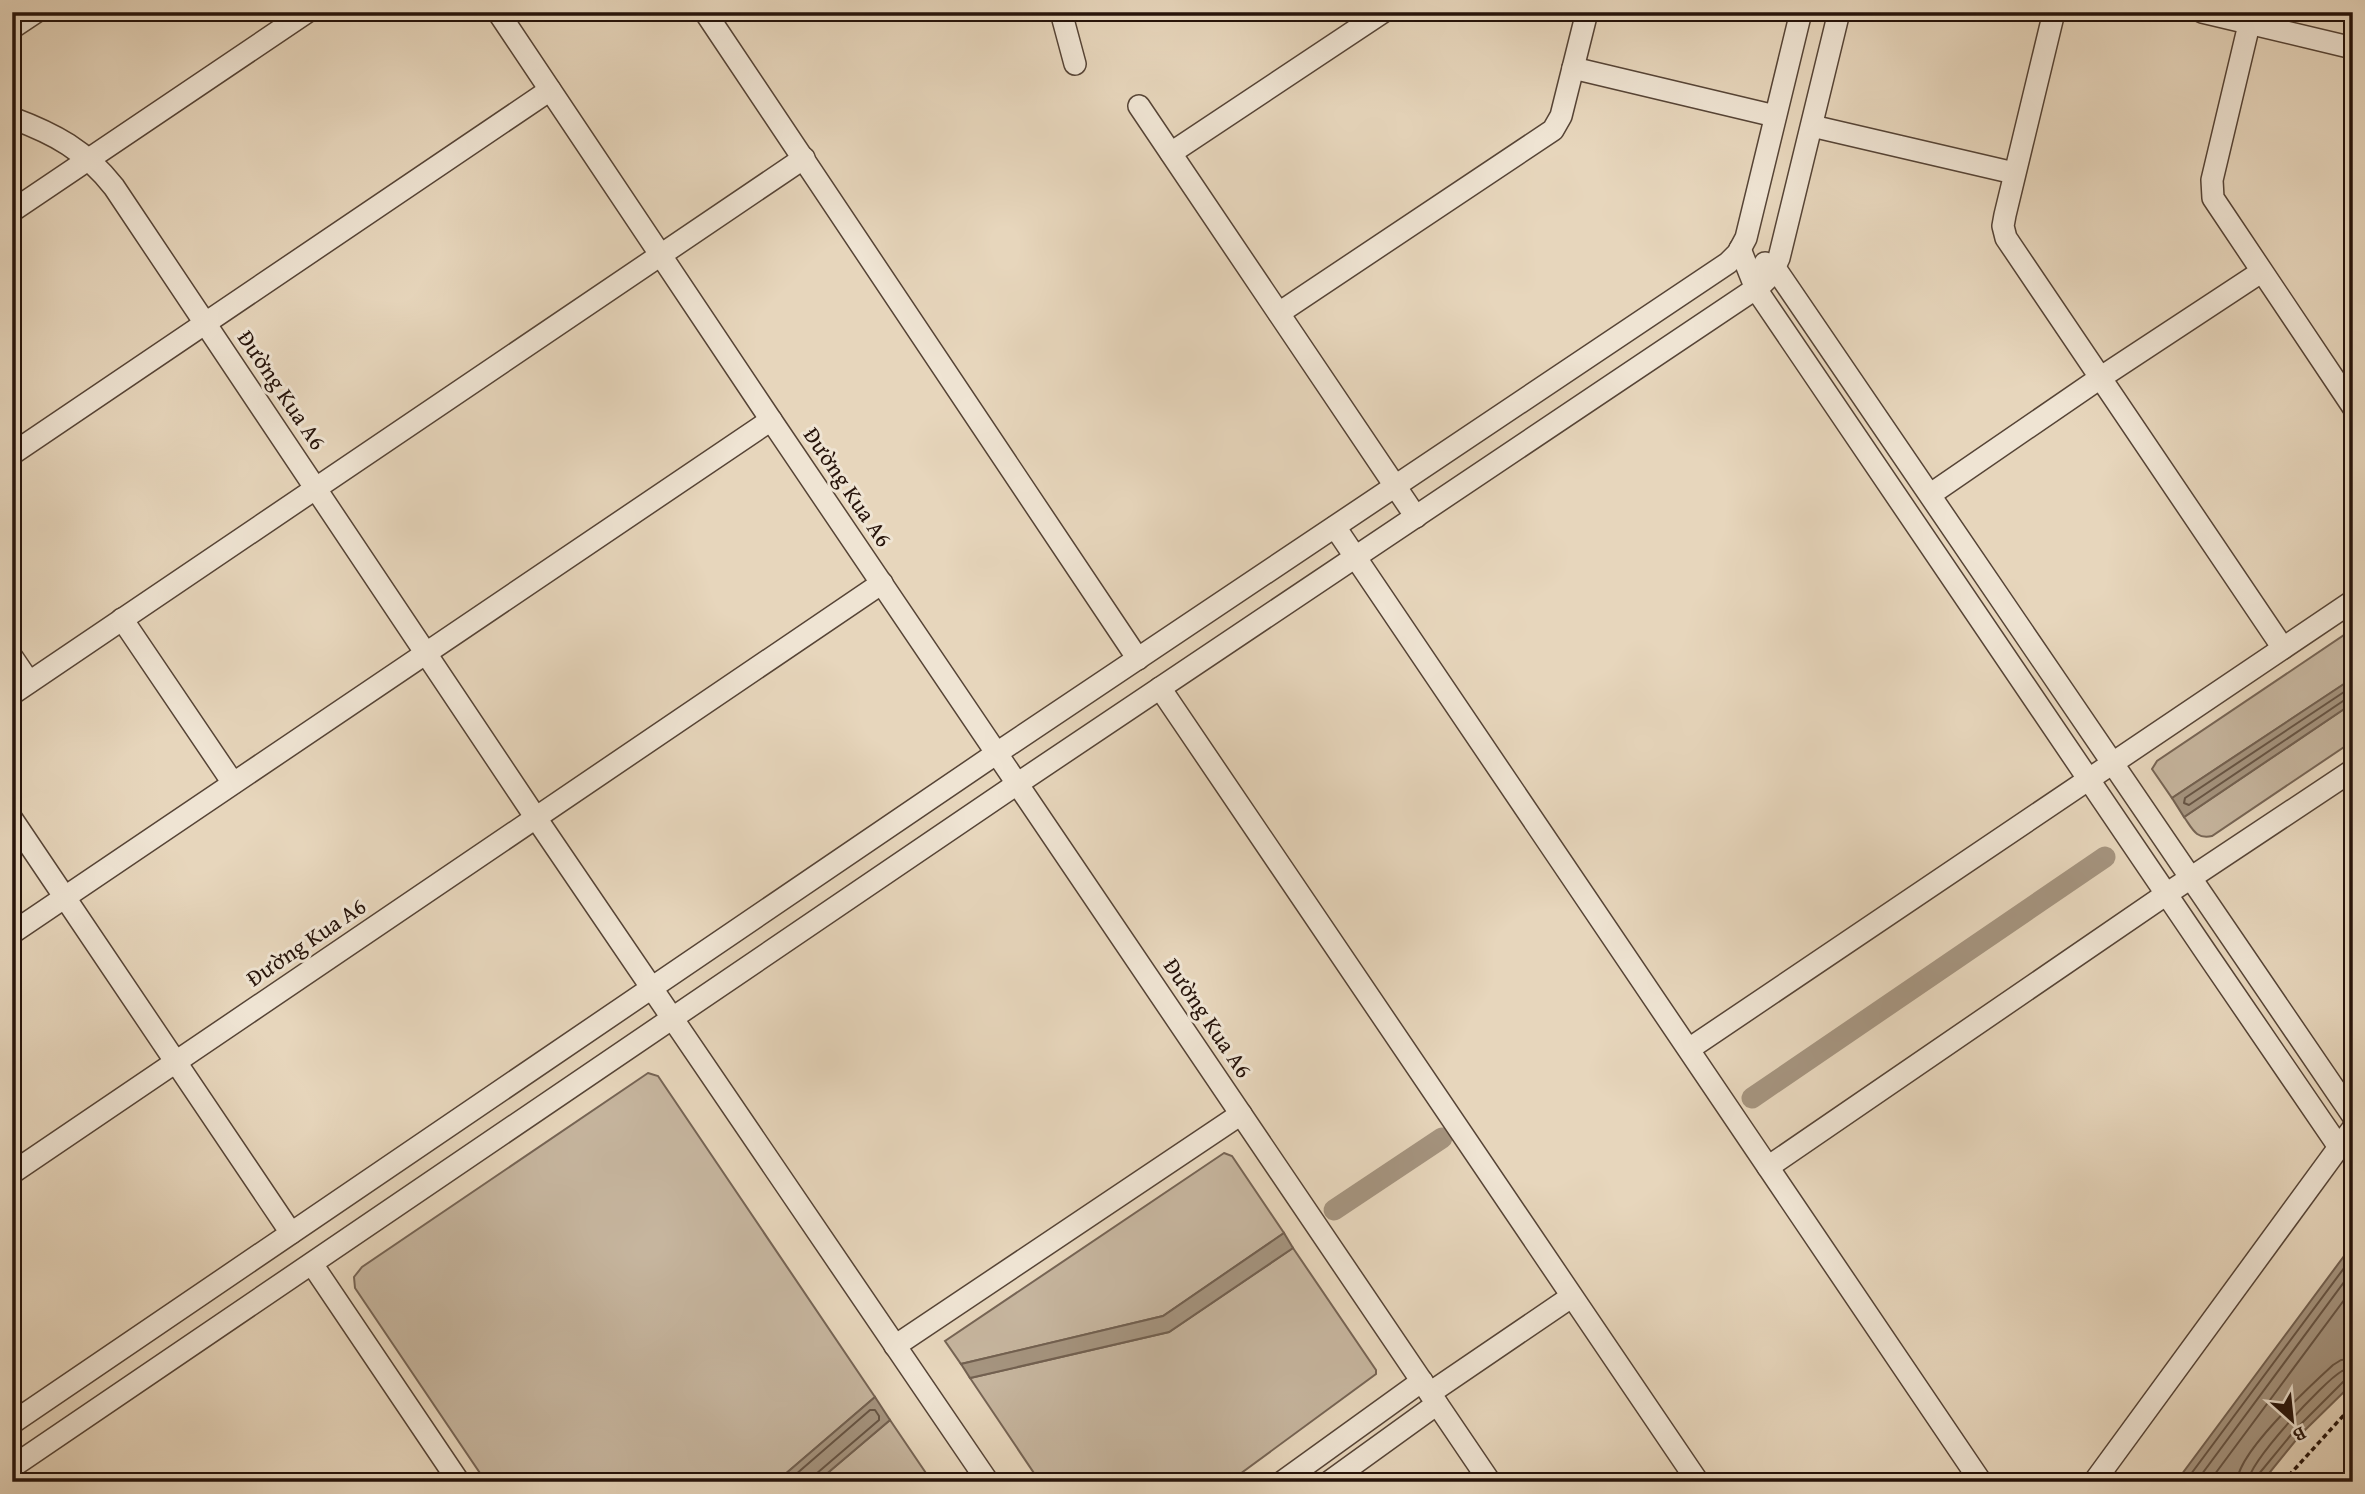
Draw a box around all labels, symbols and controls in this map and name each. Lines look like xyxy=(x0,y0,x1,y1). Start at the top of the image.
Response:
street label: Đường Kua A6 xyxy=(230,323,335,456)
street label: Đường Kua A6 xyxy=(796,420,901,553)
street label: Đường Kua A6 xyxy=(239,889,372,994)
street label: Đường Kua A6 xyxy=(1156,951,1261,1084)
north arrow xyxy=(2256,1386,2326,1456)
text: B xyxy=(2288,1420,2311,1450)

